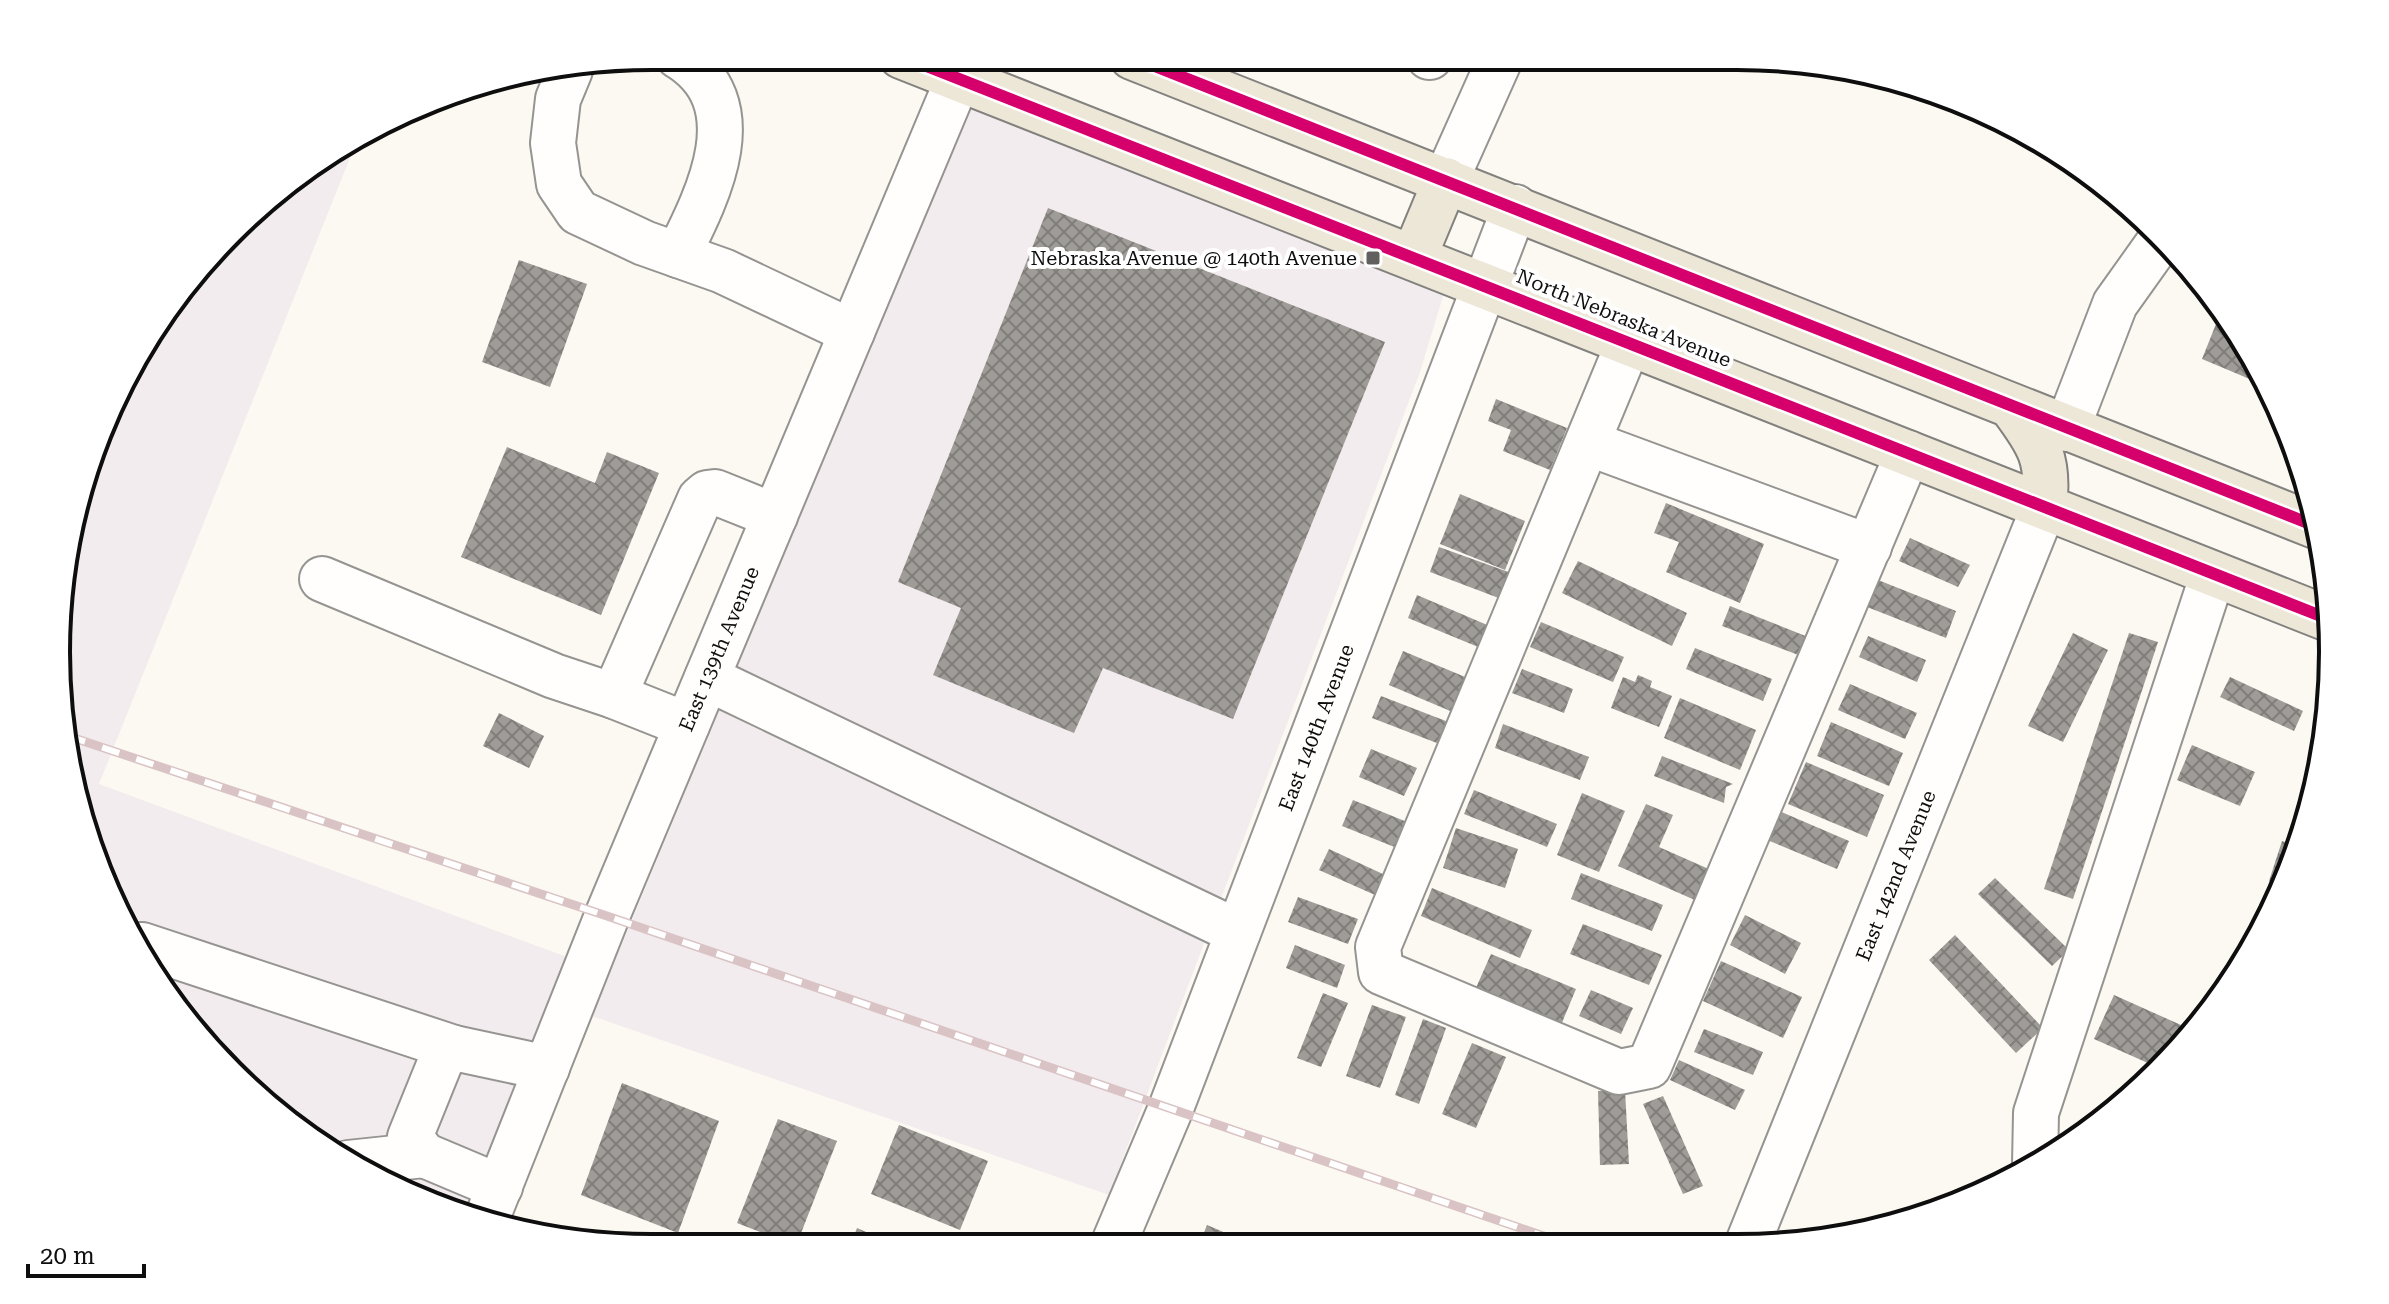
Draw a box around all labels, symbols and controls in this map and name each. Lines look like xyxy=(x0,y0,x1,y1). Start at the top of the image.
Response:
place label: Nebraska Avenue @ 140th Avenue xyxy=(1030,246,1357,270)
marker: Nebraska Avenue @ 140th Avenue xyxy=(1364,249,1382,267)
street label: North Nebraska Avenue xyxy=(1513,264,1735,372)
street label: East 139th Avenue xyxy=(674,563,764,735)
street label: East 140th Avenue xyxy=(1274,641,1359,814)
street label: East 142nd Avenue xyxy=(1851,787,1941,964)
scale bar xyxy=(28,1228,144,1278)
text: 20 m xyxy=(40,1242,95,1270)

